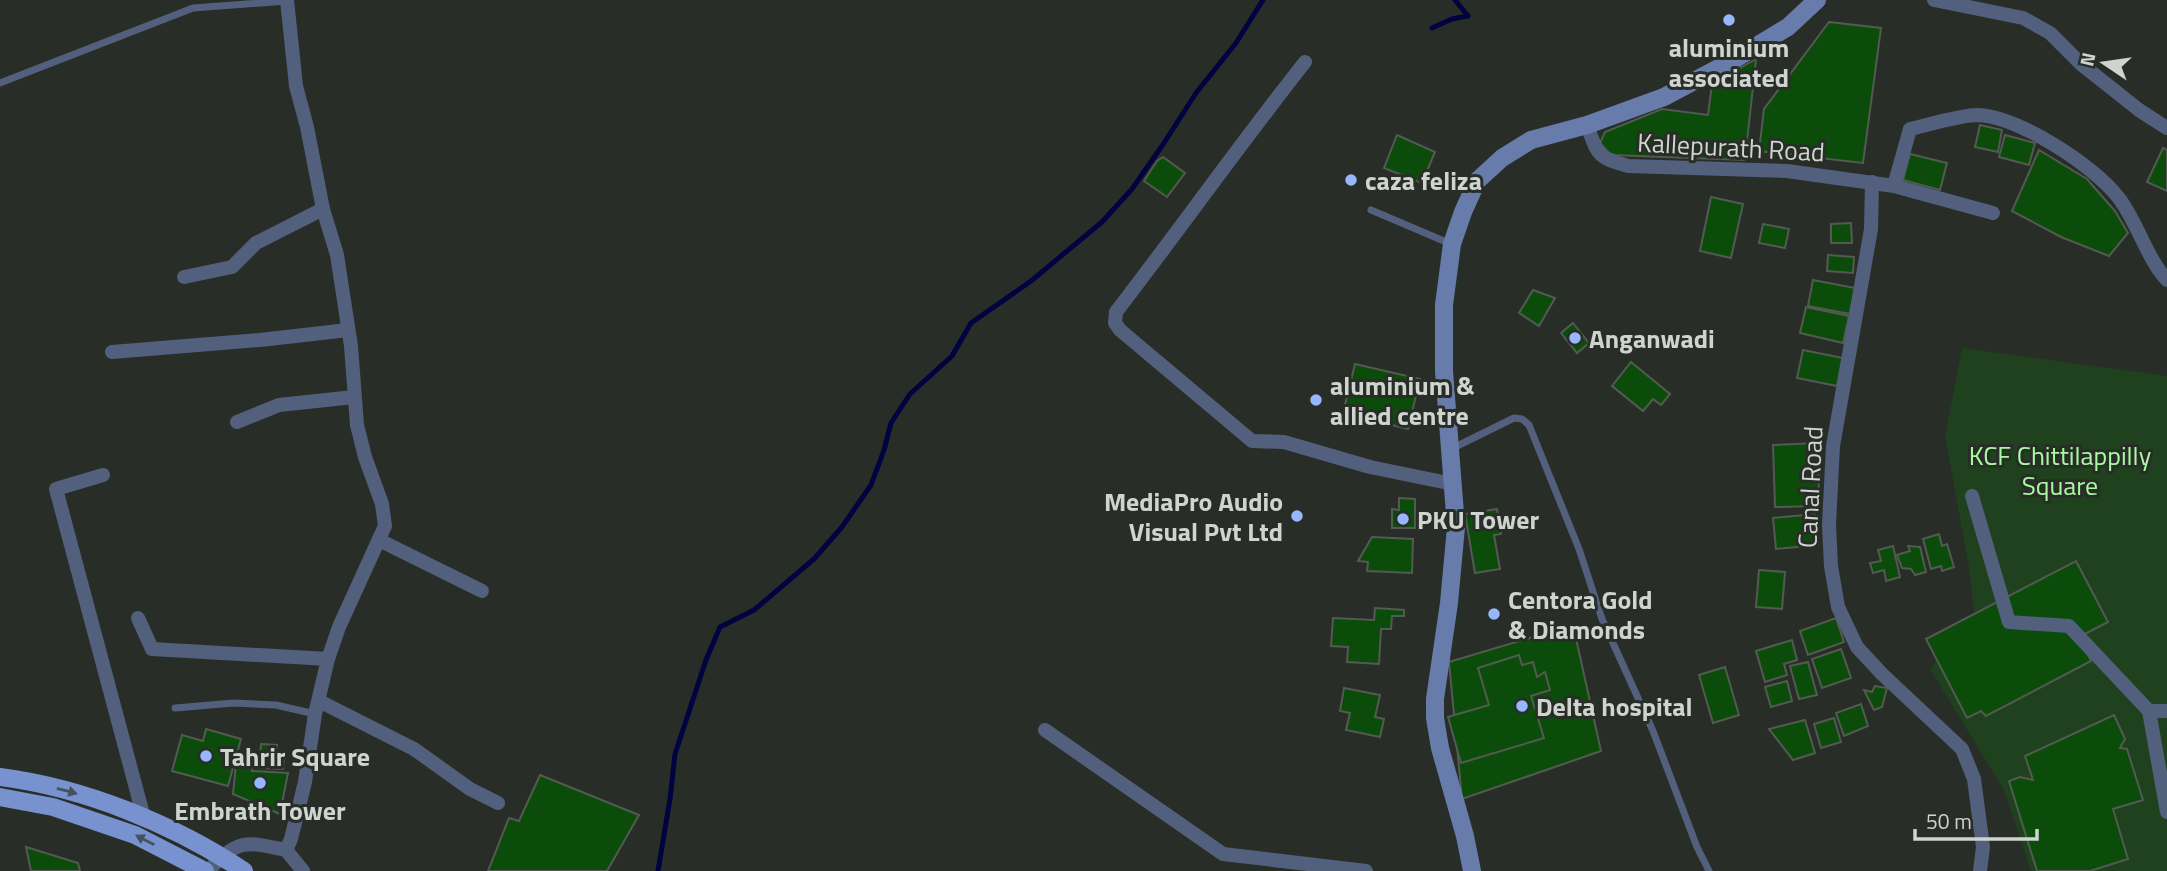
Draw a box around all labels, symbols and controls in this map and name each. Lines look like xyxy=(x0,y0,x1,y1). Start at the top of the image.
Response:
marker: aluminium associated xyxy=(1721,12,1737,28)
place label: aluminium associated xyxy=(1669,28,1789,97)
north arrow xyxy=(2069,28,2139,98)
text: N xyxy=(2071,49,2103,69)
street label: Kallepurath Road xyxy=(1636,123,1826,171)
place label: caza feliza xyxy=(1365,161,1482,200)
marker: caza feliza xyxy=(1343,172,1359,188)
place label: Anganwadi xyxy=(1589,319,1715,358)
marker: Anganwadi xyxy=(1567,330,1583,346)
place label: aluminium & allied centre xyxy=(1330,366,1474,435)
marker: aluminium & allied centre xyxy=(1308,392,1324,408)
street label: Canal Road xyxy=(1787,425,1833,549)
park label: KCF Chittilappilly Square xyxy=(1969,436,2151,505)
place label: MediaPro Audio Visual Pvt Ltd xyxy=(1104,482,1283,551)
place label: PKU Tower xyxy=(1417,500,1540,539)
marker: MediaPro Audio Visual Pvt Ltd xyxy=(1289,508,1305,524)
marker: PKU Tower xyxy=(1395,511,1411,527)
place label: Centora Gold & Diamonds xyxy=(1508,580,1653,649)
marker: Centora Gold & Diamonds xyxy=(1486,606,1502,622)
place label: Delta hospital xyxy=(1536,687,1692,726)
marker: Delta hospital xyxy=(1514,698,1530,714)
place label: Tahrir Square xyxy=(220,737,370,776)
marker: Tahrir Square xyxy=(198,748,214,764)
marker: Embrath Tower xyxy=(252,775,268,791)
one-way arrow xyxy=(57,787,78,797)
place label: Embrath Tower xyxy=(174,791,346,830)
scale bar xyxy=(1915,798,2038,842)
text: 50 m xyxy=(1926,805,1972,837)
one-way arrow xyxy=(135,834,155,845)

